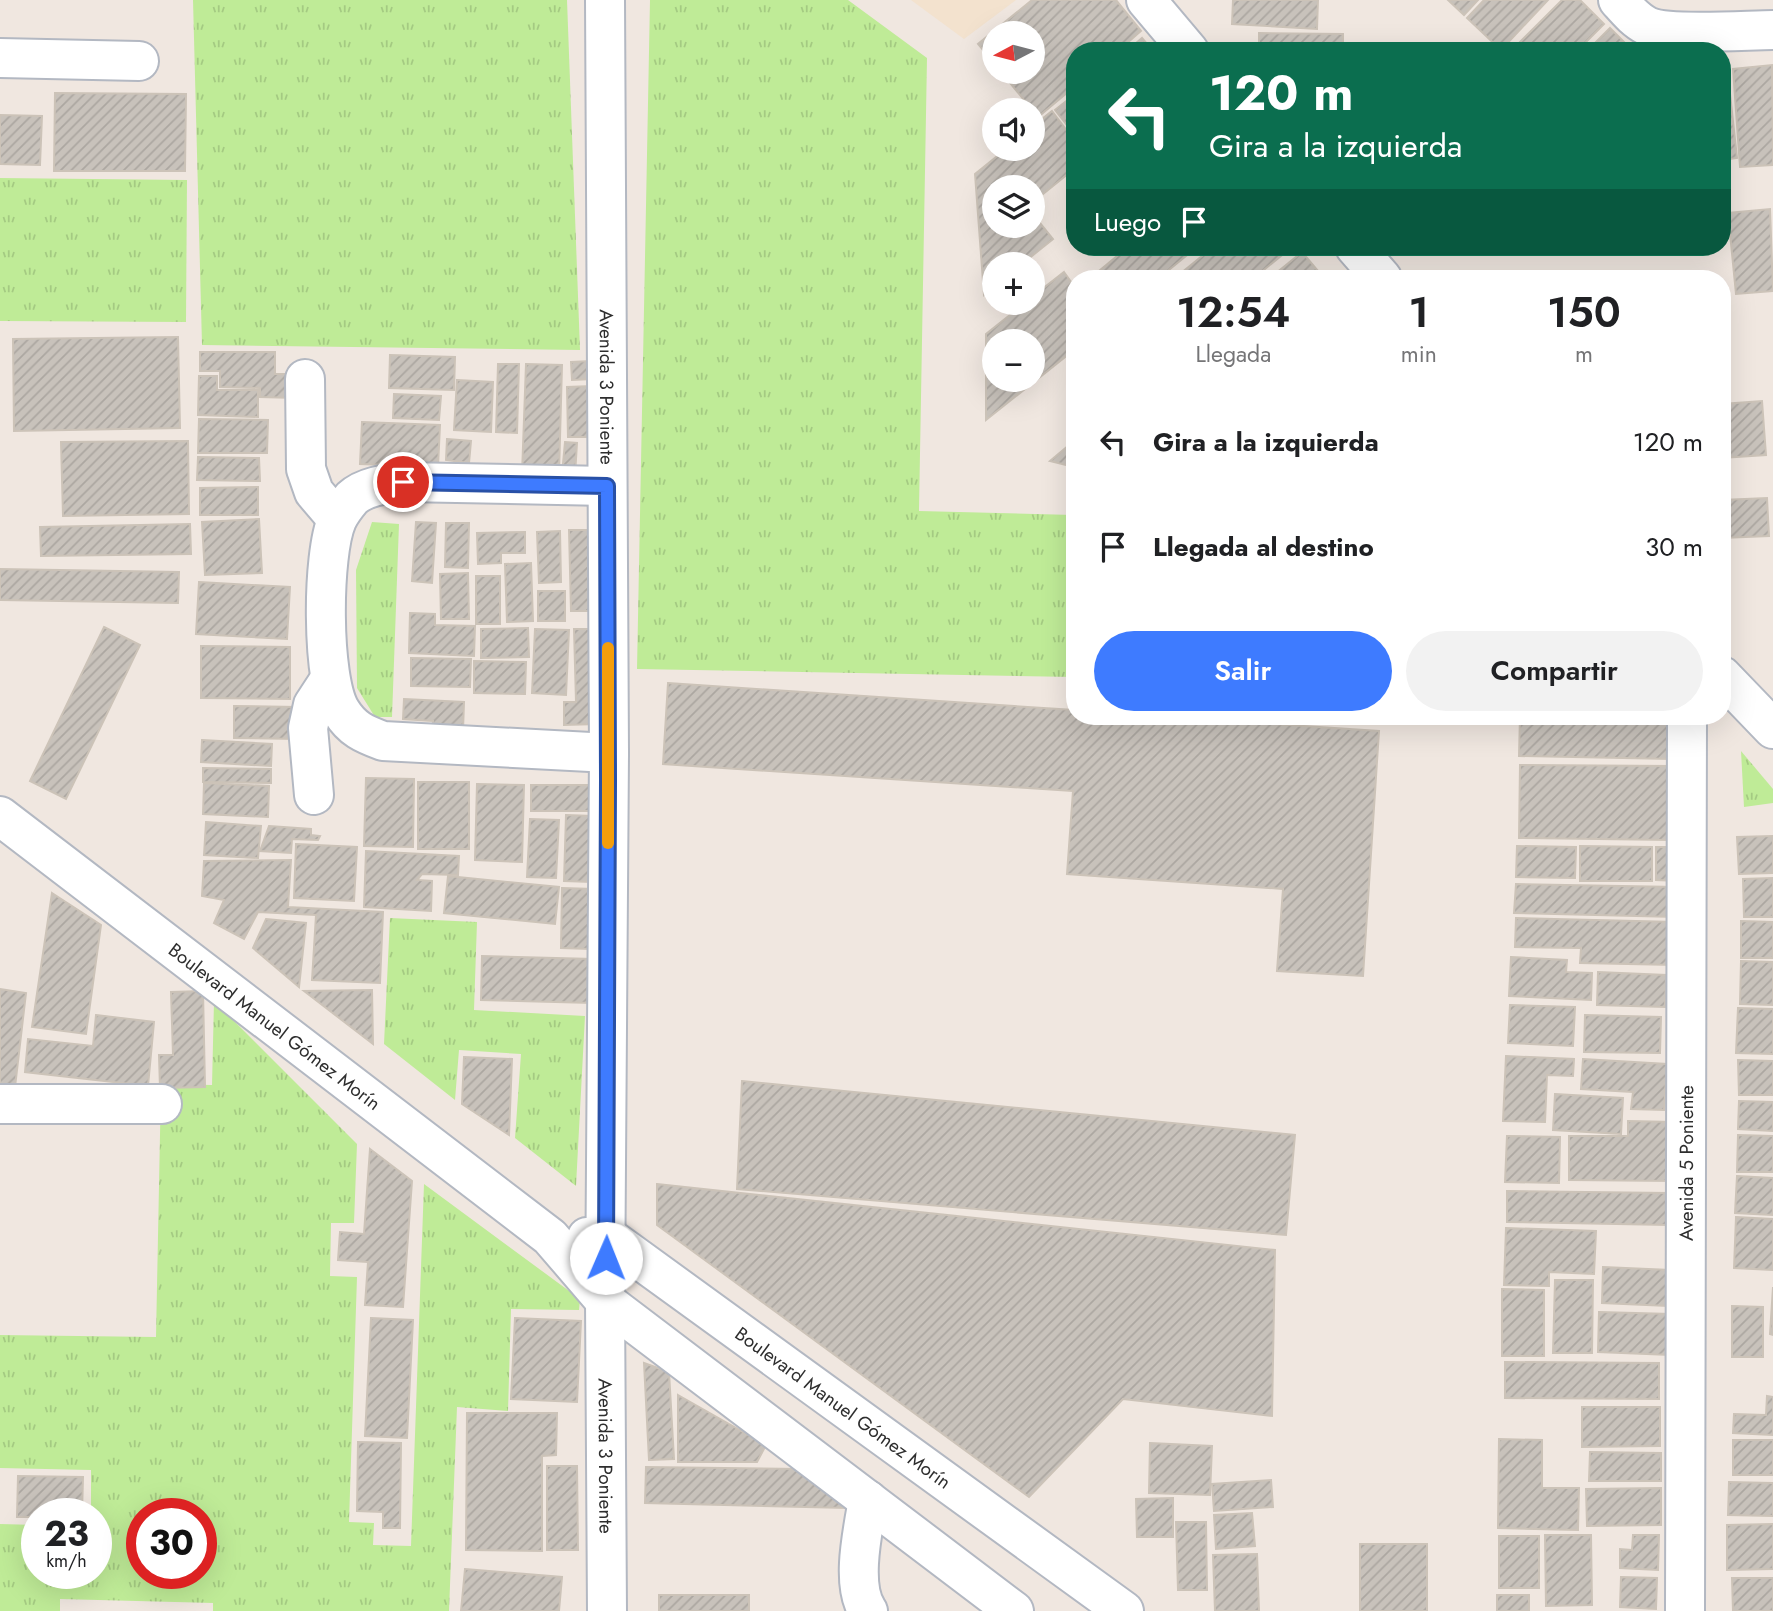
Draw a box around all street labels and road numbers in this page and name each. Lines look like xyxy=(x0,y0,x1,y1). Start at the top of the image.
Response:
street label: Avenida 3 Poniente xyxy=(593,309,621,465)
street label: Boulevard Manuel Gómez Morín xyxy=(163,936,387,1116)
street label: Avenida 5 Poniente xyxy=(1672,1085,1700,1241)
street label: Boulevard Manuel Gómez Morín xyxy=(730,1320,957,1495)
street label: Avenida 3 Poniente xyxy=(592,1378,620,1534)

